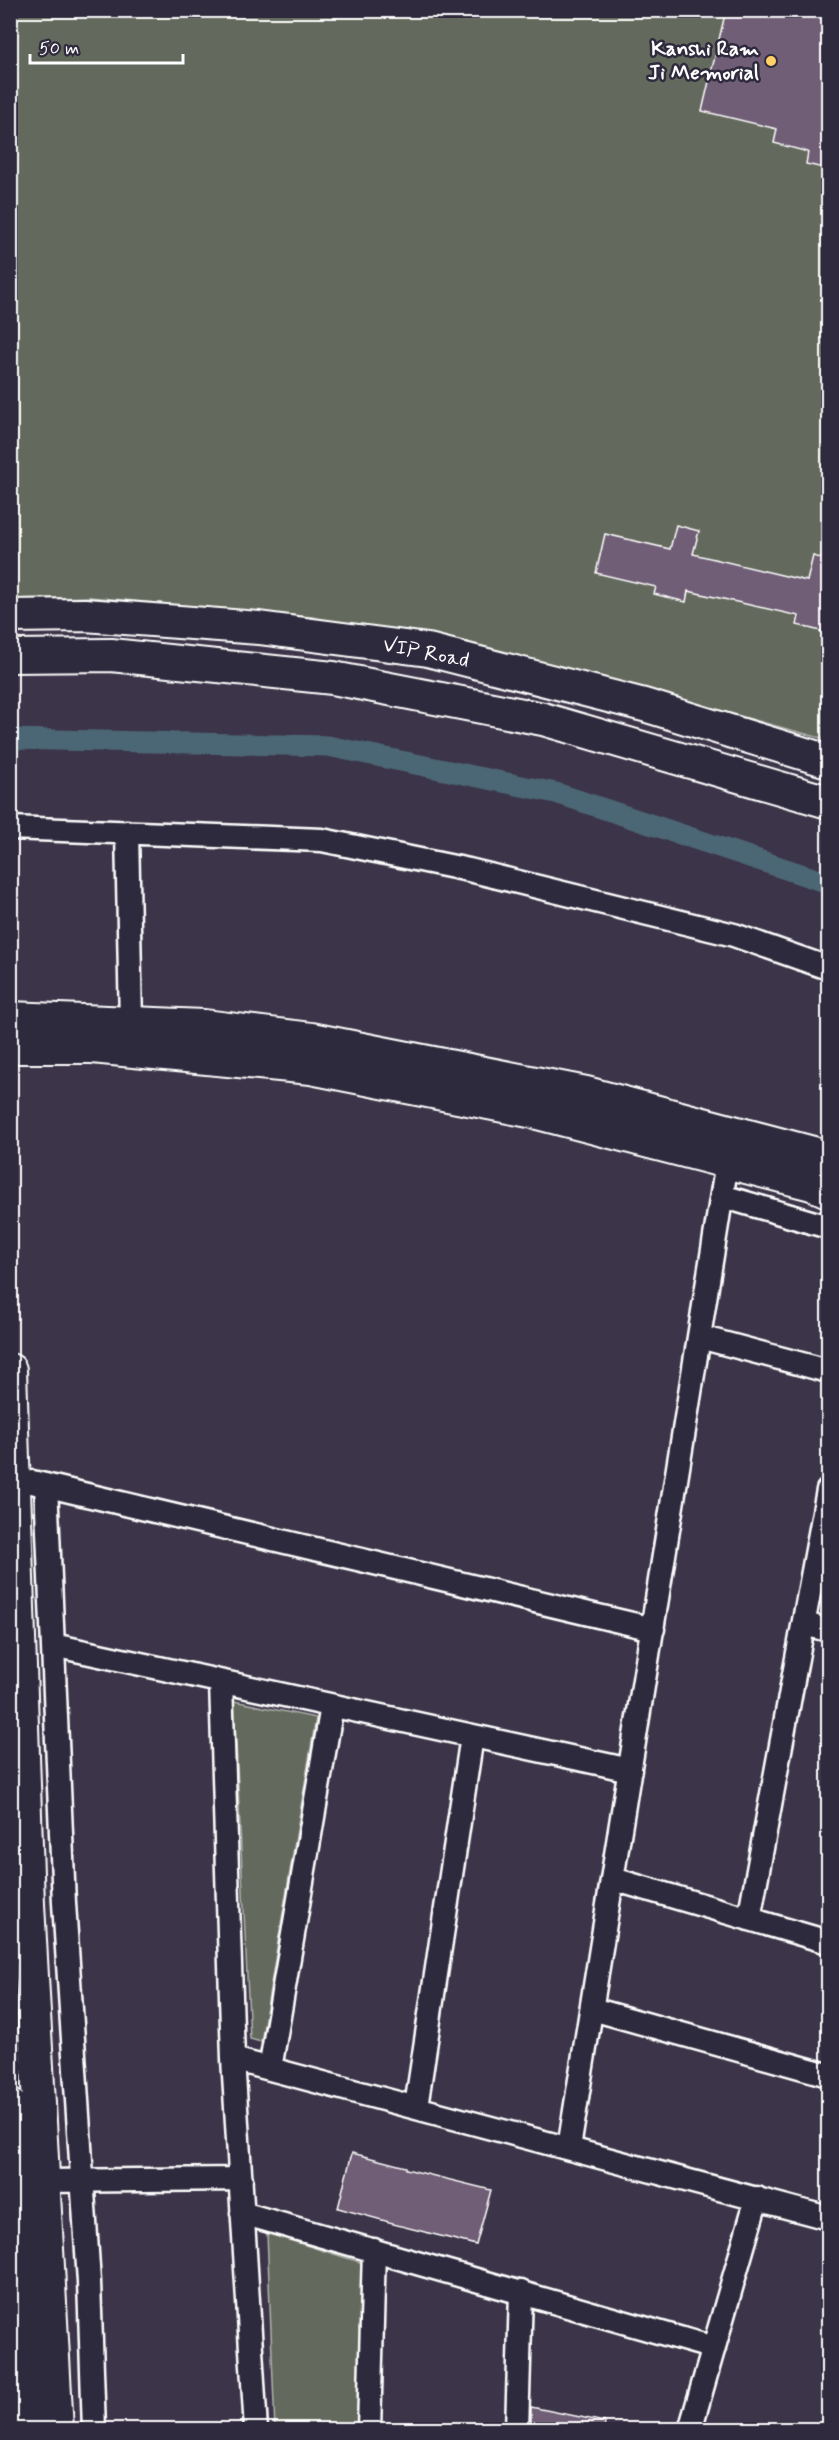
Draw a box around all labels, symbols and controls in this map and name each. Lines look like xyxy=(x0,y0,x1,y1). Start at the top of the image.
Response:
scale bar xyxy=(30,27,183,65)
place label: Kanshi Ram Ji Memorial xyxy=(648,35,759,87)
text: 50 m xyxy=(39,37,79,61)
marker: Kanshi Ram Ji Memorial xyxy=(764,54,778,68)
street label: VIP Road xyxy=(381,631,471,675)

